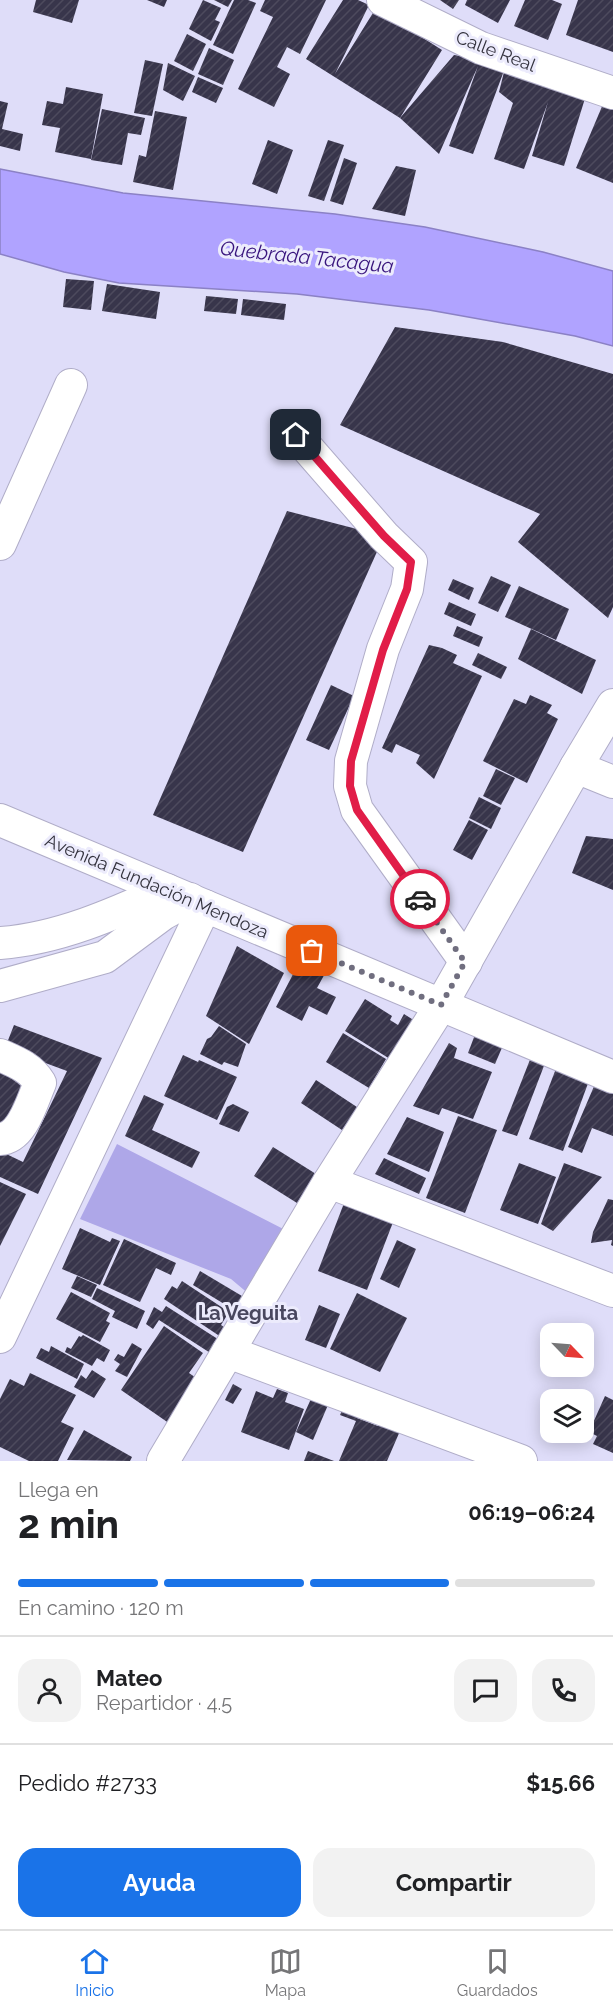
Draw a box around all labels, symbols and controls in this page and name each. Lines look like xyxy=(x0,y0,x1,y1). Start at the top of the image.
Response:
street label: Calle Real xyxy=(453,26,539,76)
water label: Quebrada Tacagua xyxy=(219,236,395,278)
pin xyxy=(270,409,321,460)
icon: home xyxy=(279,418,312,451)
street label: Avenida Fundación Mendoza xyxy=(42,829,272,943)
courier xyxy=(390,869,450,929)
icon: car xyxy=(404,883,437,916)
pin xyxy=(286,925,337,976)
icon: bag xyxy=(295,934,328,967)
district label: La Veguita xyxy=(198,1301,298,1325)
north arrow xyxy=(540,1323,594,1377)
map controls xyxy=(540,1323,594,1443)
button: layers xyxy=(540,1389,594,1443)
text: Llega en xyxy=(18,1478,99,1502)
text: 06:19–06:24 xyxy=(468,1499,595,1525)
text: 2 min xyxy=(18,1501,119,1547)
text: En camino · 120 m xyxy=(18,1596,184,1620)
button: person xyxy=(18,1659,81,1722)
button: chat xyxy=(454,1659,517,1722)
button: phone xyxy=(532,1659,595,1722)
text: Mateo xyxy=(96,1665,162,1691)
text: Repartidor · 4.5 xyxy=(96,1691,232,1715)
text: Pedido #2733 xyxy=(18,1770,157,1796)
text: $15.66 xyxy=(526,1770,595,1796)
button: Ayuda xyxy=(18,1848,301,1917)
button: Compartir xyxy=(313,1848,595,1917)
tab: Inicio xyxy=(75,1945,114,2000)
tab: Mapa xyxy=(265,1945,306,2000)
tab: Guardados xyxy=(457,1945,538,2000)

